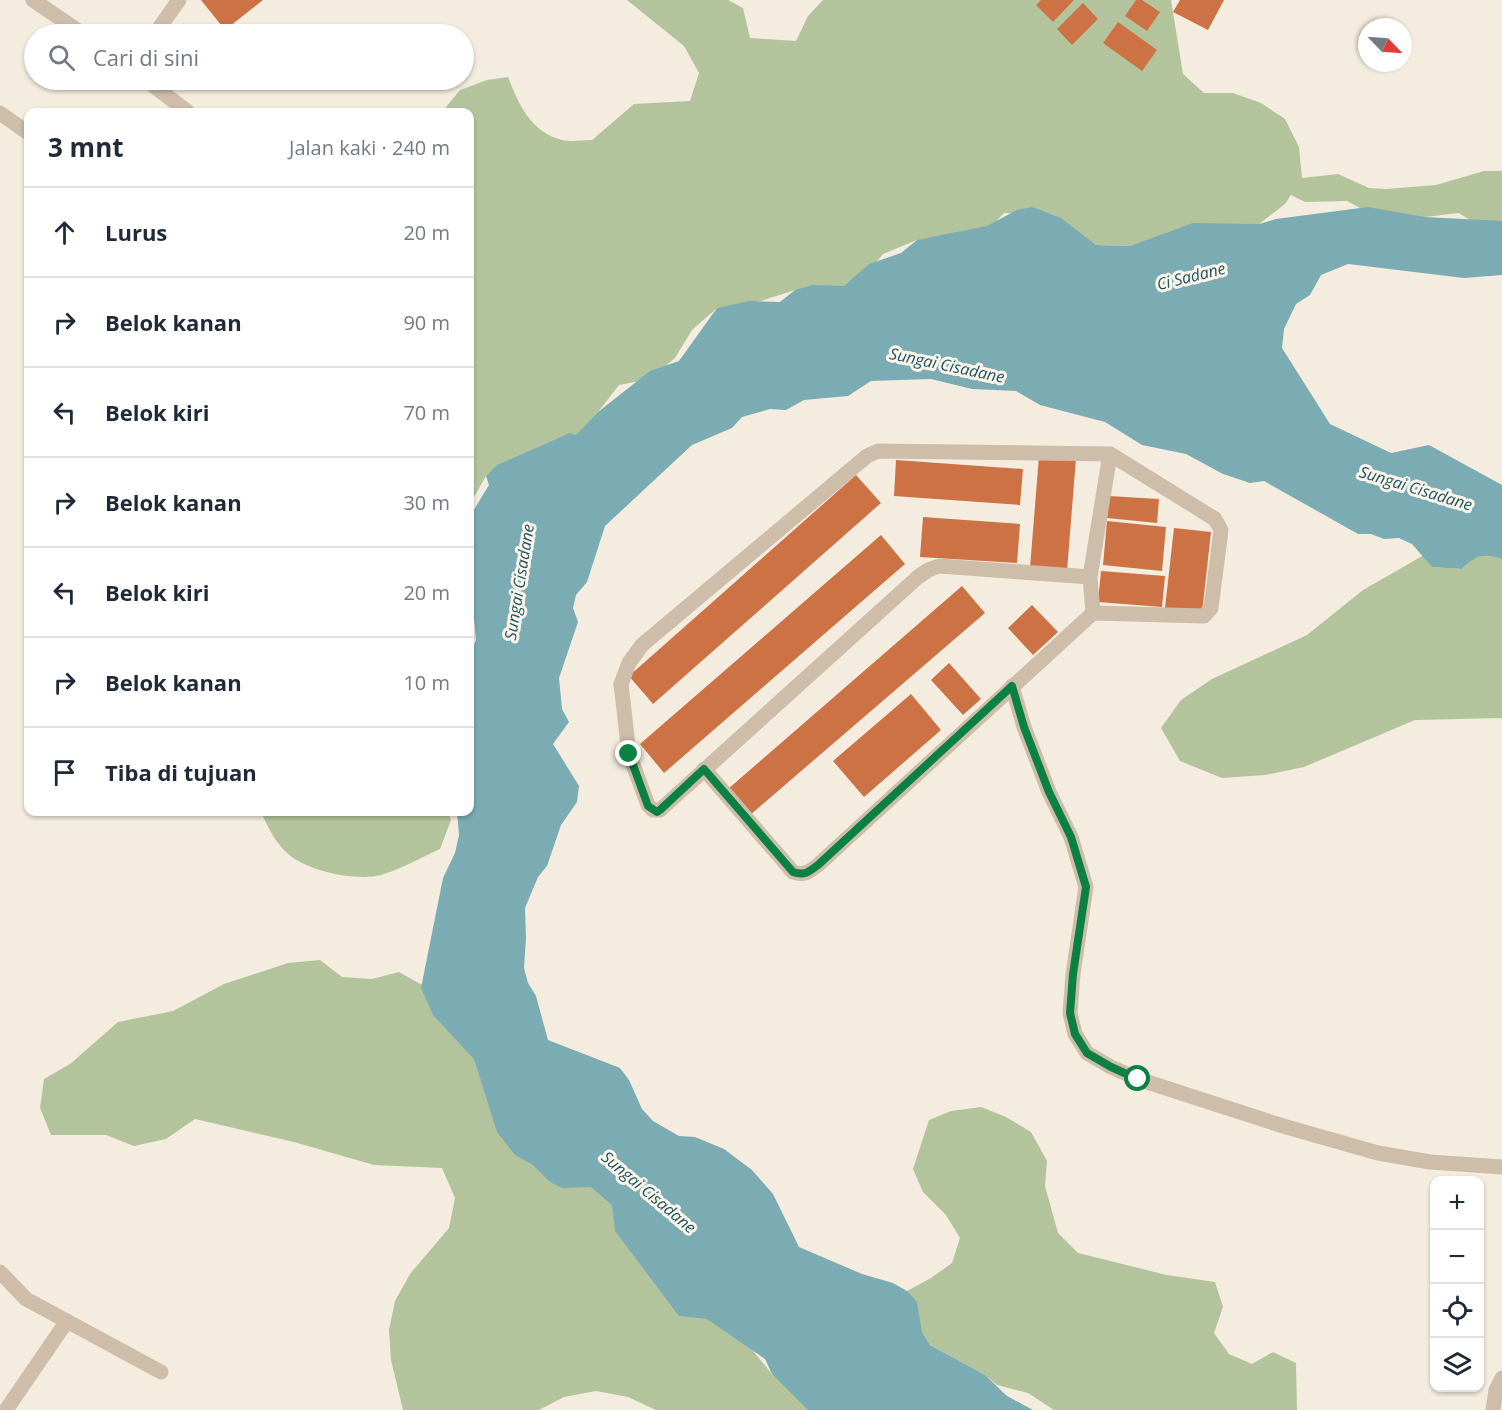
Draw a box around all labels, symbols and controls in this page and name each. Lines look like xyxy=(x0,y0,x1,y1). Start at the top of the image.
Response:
north arrow xyxy=(1358,18,1412,72)
search box xyxy=(24,24,474,90)
icon: search xyxy=(45,41,78,74)
text: Cari di sini xyxy=(93,42,199,72)
text: 3 mnt xyxy=(48,129,124,165)
text: Jalan kaki · 240 m xyxy=(289,134,450,161)
icon: ahead xyxy=(48,216,81,249)
text: Lurus xyxy=(105,217,167,247)
text: 20 m xyxy=(403,219,450,246)
water label: Ci Sadane xyxy=(1154,257,1228,295)
icon: right xyxy=(48,306,81,339)
text: Belok kanan xyxy=(105,307,242,337)
text: 90 m xyxy=(403,309,450,336)
water label: Sungai Cisadane xyxy=(888,342,1006,388)
icon: left xyxy=(48,396,81,429)
text: Belok kiri xyxy=(105,397,210,427)
text: 70 m xyxy=(403,399,450,426)
water label: Sungai Cisadane xyxy=(1357,460,1475,516)
icon: right xyxy=(48,486,81,519)
text: Belok kanan xyxy=(105,487,242,517)
text: 30 m xyxy=(403,489,450,516)
water label: Sungai Cisadane xyxy=(499,523,539,641)
icon: left xyxy=(48,576,81,609)
text: Belok kiri xyxy=(105,577,210,607)
text: 20 m xyxy=(403,579,450,606)
icon: right xyxy=(48,666,81,699)
text: Belok kanan xyxy=(105,667,242,697)
text: 10 m xyxy=(403,669,450,696)
route end xyxy=(615,740,641,766)
icon: arrive xyxy=(48,756,81,789)
text: Tiba di tujuan xyxy=(105,757,257,787)
route start xyxy=(1124,1065,1150,1091)
water label: Sungai Cisadane xyxy=(597,1146,701,1238)
map controls xyxy=(1430,1176,1484,1392)
button: + xyxy=(1430,1176,1484,1230)
button: − xyxy=(1430,1230,1484,1284)
button: locate xyxy=(1430,1284,1484,1338)
button: layers xyxy=(1430,1338,1484,1392)

